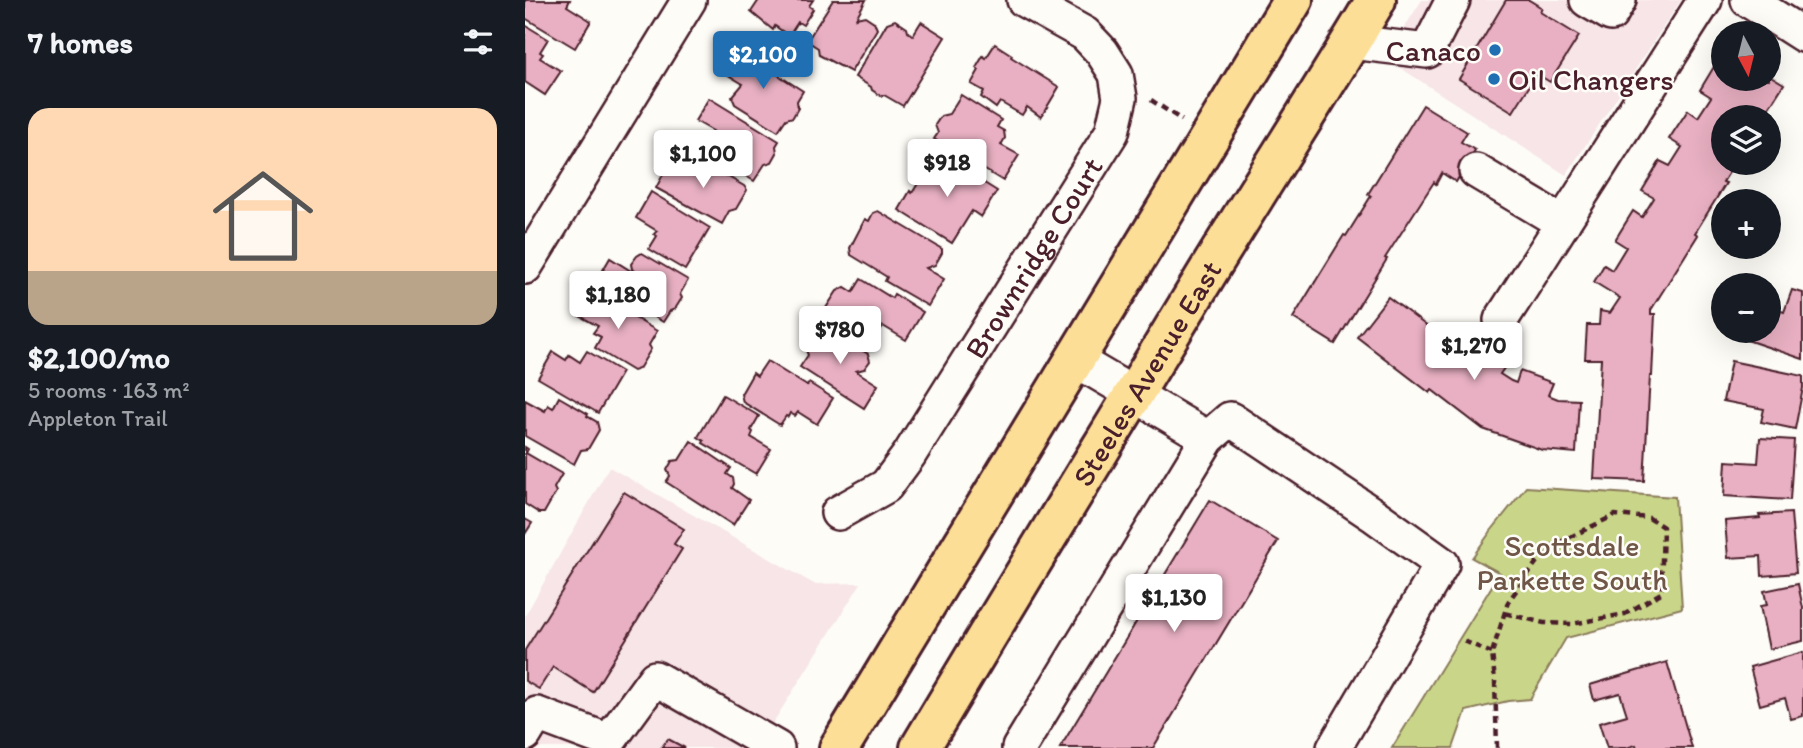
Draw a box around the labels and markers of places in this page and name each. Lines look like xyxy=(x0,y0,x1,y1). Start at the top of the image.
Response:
pin: $2,100 xyxy=(706,32,820,91)
place label: Canaco xyxy=(1385,32,1481,69)
marker: Canaco xyxy=(1487,42,1503,58)
place label: Oil Changers xyxy=(1508,61,1674,98)
marker: Oil Changers xyxy=(1486,71,1502,87)
pin: $1,100 xyxy=(646,130,760,190)
pin: $918 xyxy=(906,140,988,199)
pin: $1,180 xyxy=(561,272,675,331)
pin: $780 xyxy=(799,306,881,366)
pin: $1,270 xyxy=(1417,322,1531,382)
pin: $1,130 xyxy=(1117,574,1231,634)

